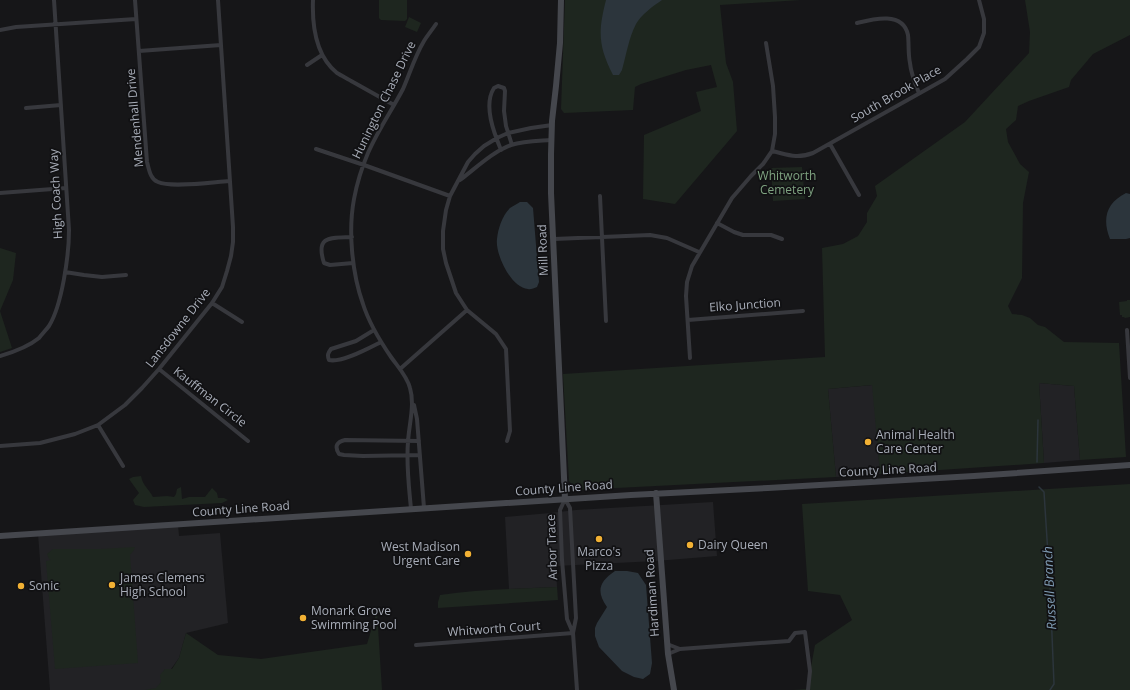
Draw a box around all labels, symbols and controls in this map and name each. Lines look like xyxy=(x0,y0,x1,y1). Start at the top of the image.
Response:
street label: Hunington Chase Drive xyxy=(348,38,420,161)
street label: South Brook Place xyxy=(847,61,944,126)
street label: Mendenhall Drive xyxy=(122,68,147,168)
street label: High Coach Way xyxy=(45,148,66,240)
park label: Whitworth Cemetery xyxy=(758,167,816,198)
street label: Mill Road xyxy=(533,224,552,276)
street label: Lansdowne Drive xyxy=(141,284,214,371)
street label: Elko Junction xyxy=(708,294,781,315)
street label: Kauffman Circle xyxy=(170,363,251,431)
place label: Animal Health Care Center xyxy=(876,426,955,457)
marker: Animal Health Care Center xyxy=(863,437,873,447)
street label: County Line Road xyxy=(839,458,937,481)
street label: County Line Road xyxy=(514,476,613,499)
street label: County Line Road xyxy=(191,497,290,520)
street label: Arbor Trace xyxy=(542,514,561,580)
marker: Marco's Pizza xyxy=(594,534,604,544)
place label: Dairy Queen xyxy=(698,536,768,553)
place label: West Madison Urgent Care xyxy=(381,538,460,569)
marker: Dairy Queen xyxy=(685,540,695,550)
place label: Marco's Pizza xyxy=(577,543,621,574)
water label: Russell Branch xyxy=(1038,546,1060,630)
marker: West Madison Urgent Care xyxy=(463,549,473,559)
street label: Hardiman Road xyxy=(640,549,663,637)
place label: James Clemens High School xyxy=(119,569,205,600)
place label: Sonic xyxy=(29,577,59,594)
marker: James Clemens High School xyxy=(107,580,117,590)
marker: Sonic xyxy=(16,581,26,591)
place label: Monark Grove Swimming Pool xyxy=(311,602,397,633)
marker: Monark Grove Swimming Pool xyxy=(298,613,308,623)
street label: Whitworth Court xyxy=(447,617,541,640)

